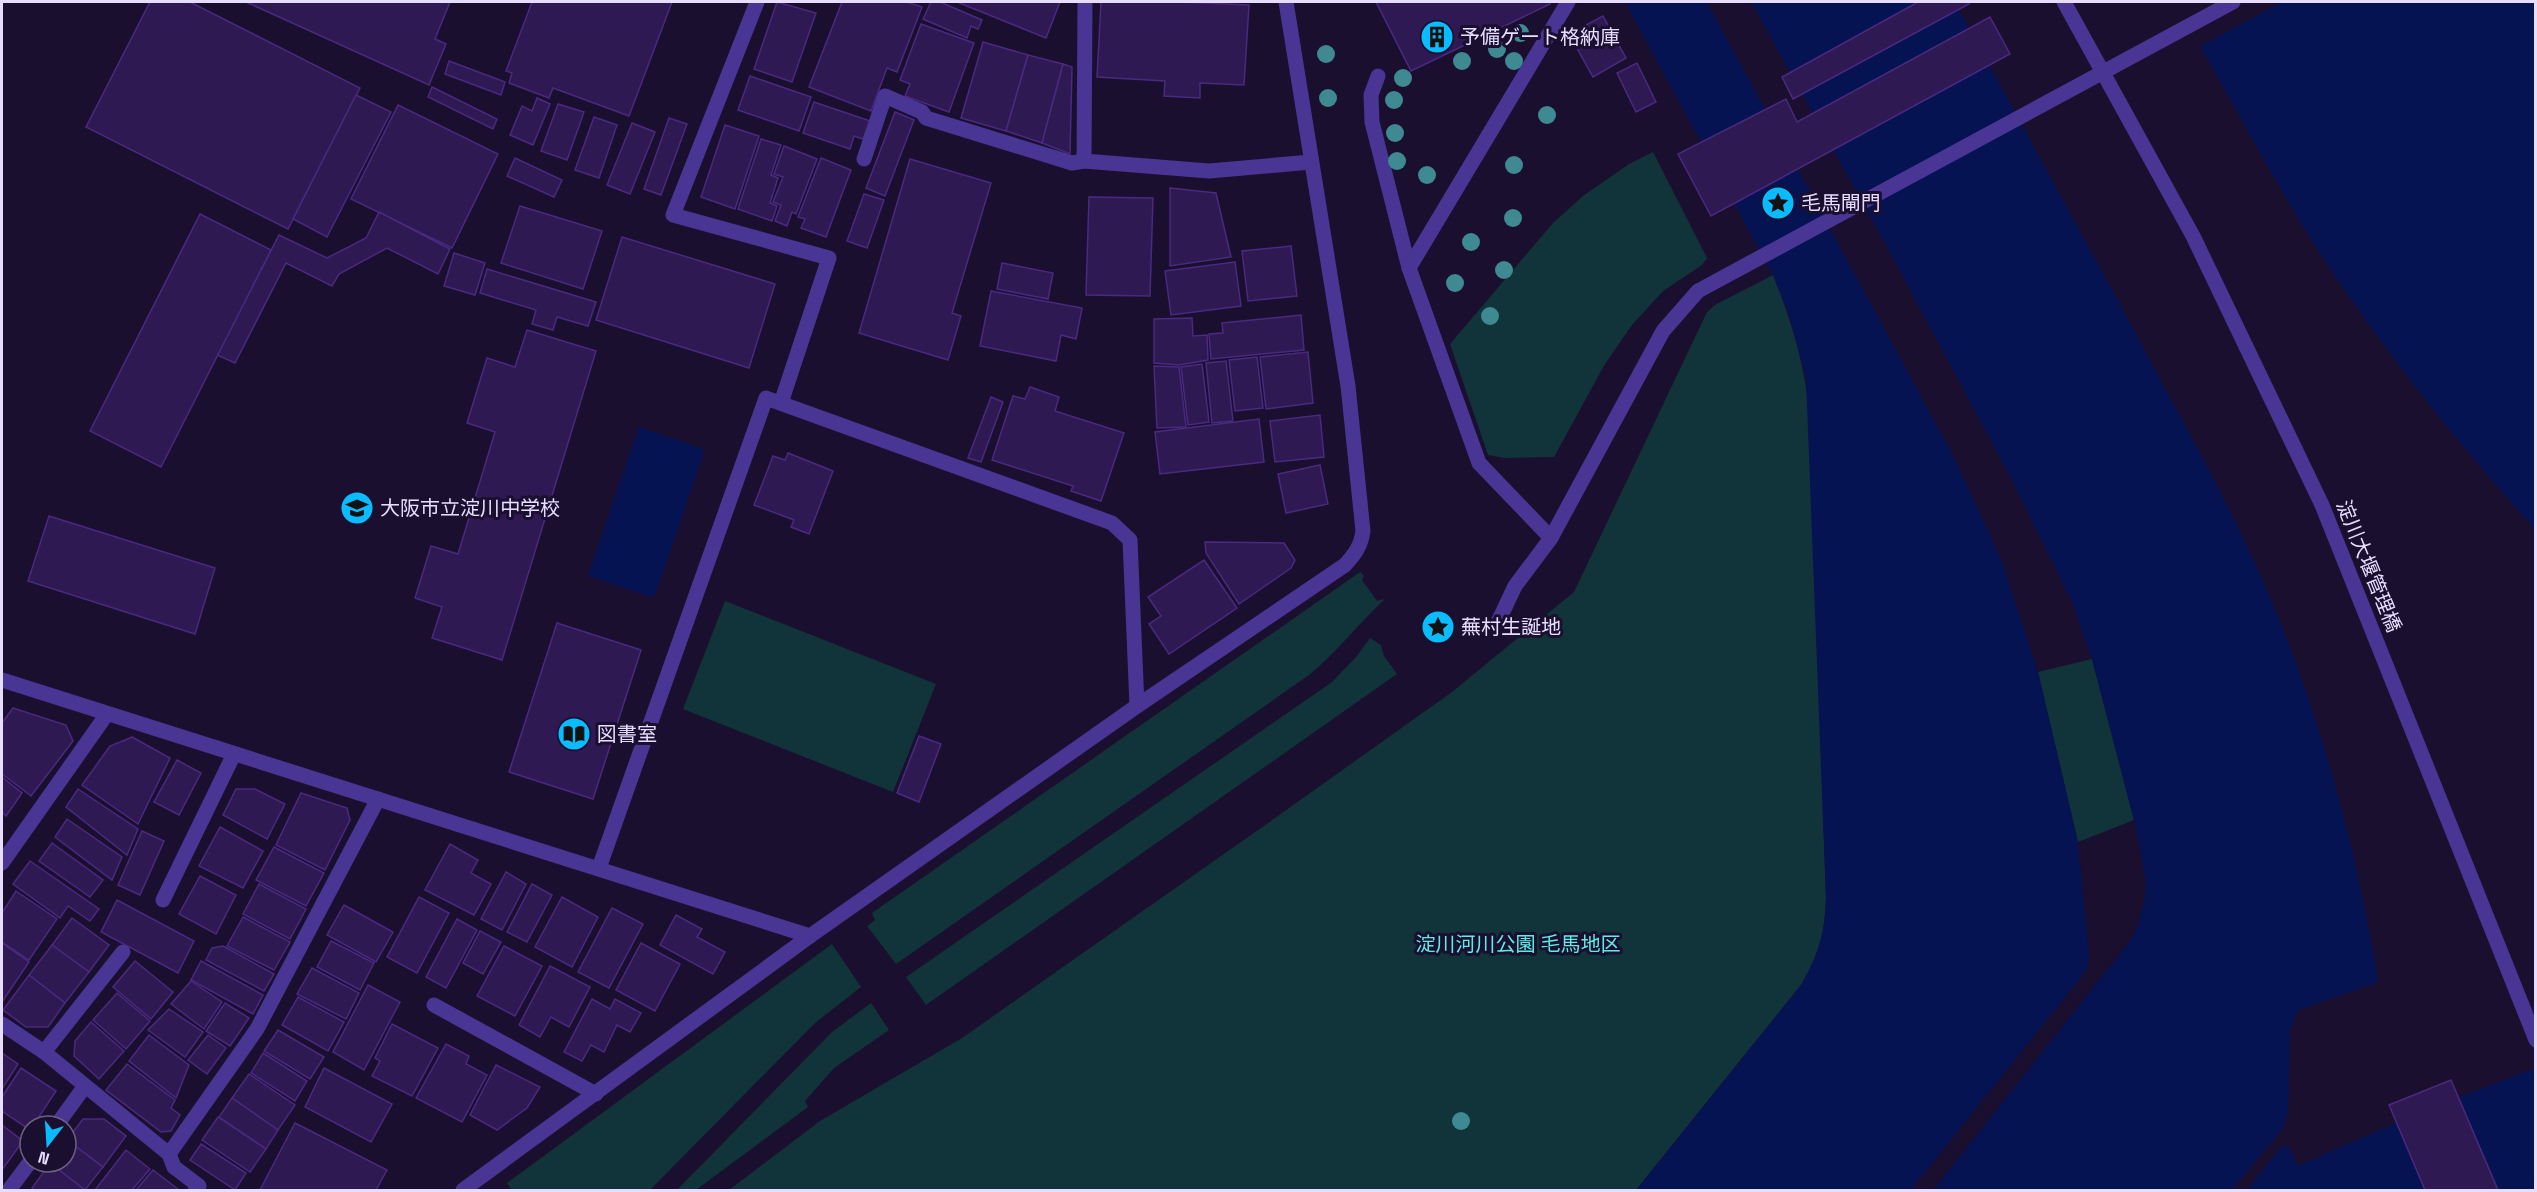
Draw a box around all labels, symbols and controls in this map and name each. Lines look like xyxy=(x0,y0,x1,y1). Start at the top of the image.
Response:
building icon: 予備ゲート格納庫 xyxy=(1419,19,1455,55)
place label: 予備ゲート格納庫 xyxy=(1460,24,1620,50)
place icon: 毛馬閘門 xyxy=(1760,185,1796,221)
place label: 毛馬閘門 xyxy=(1801,190,1881,216)
school or university icon: 大阪市立淀川中学校 xyxy=(339,490,375,526)
place label: 大阪市立淀川中学校 xyxy=(380,495,560,521)
street label: 淀川大堰管理橋 xyxy=(2331,496,2407,636)
place icon: 蕪村生誕地 xyxy=(1420,609,1456,645)
place label: 蕪村生誕地 xyxy=(1461,614,1561,640)
library icon: 図書室 xyxy=(556,716,592,752)
place label: 図書室 xyxy=(597,721,657,747)
park label: 淀川河川公園 毛馬地区 xyxy=(1415,931,1621,957)
north arrow xyxy=(18,1114,78,1174)
text: N xyxy=(36,1146,52,1169)

